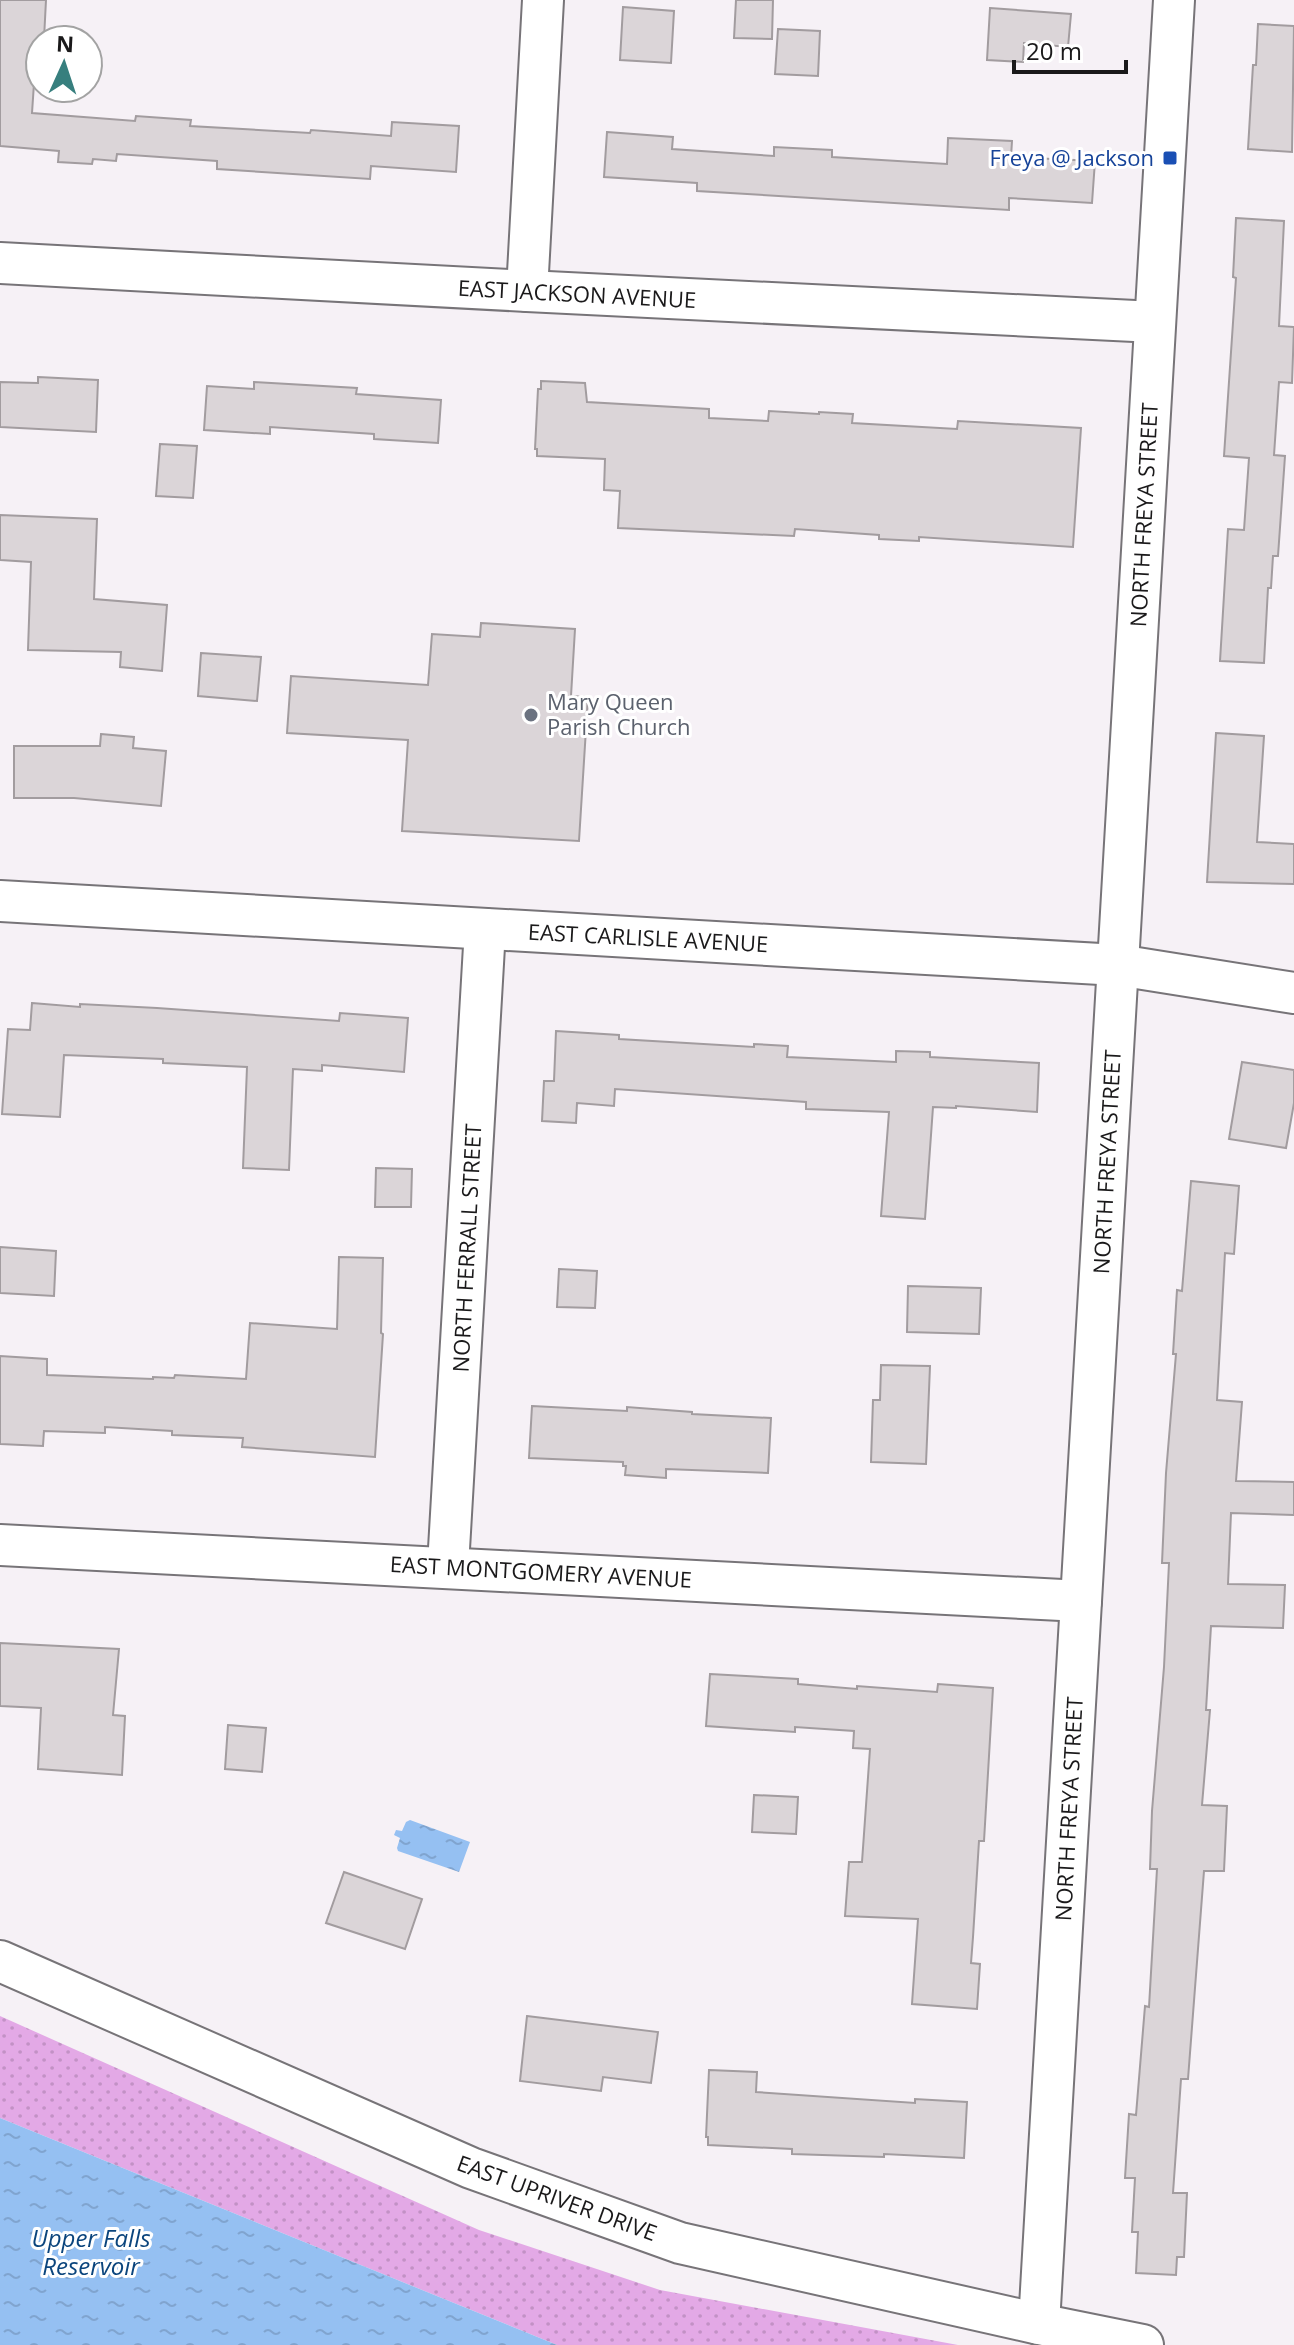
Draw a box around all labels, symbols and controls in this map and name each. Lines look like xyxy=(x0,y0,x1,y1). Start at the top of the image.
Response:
north arrow xyxy=(24,24,104,104)
scale bar xyxy=(1014,24,1126,74)
text: N xyxy=(55,28,75,58)
text: 20 m xyxy=(1026,34,1082,67)
place label: Freya @ Jackson xyxy=(989,142,1154,172)
marker: Freya @ Jackson xyxy=(1161,149,1179,167)
street label: EAST JACKSON AVENUE xyxy=(457,272,697,314)
street label: NORTH FREYA STREET xyxy=(1122,402,1164,628)
place label: Mary Queen Parish Church xyxy=(547,686,691,741)
marker: Mary Queen Parish Church xyxy=(522,706,540,724)
street label: EAST CARLISLE AVENUE xyxy=(527,916,769,958)
street label: NORTH FREYA STREET xyxy=(1085,1049,1127,1275)
street label: NORTH FERRALL STREET xyxy=(445,1123,487,1373)
street label: EAST MONTGOMERY AVENUE xyxy=(389,1548,693,1594)
street label: NORTH FREYA STREET xyxy=(1047,1696,1089,1922)
street label: EAST UPRIVER DRIVE xyxy=(453,2147,661,2247)
water label: Upper Falls Reservoir xyxy=(31,2221,151,2282)

